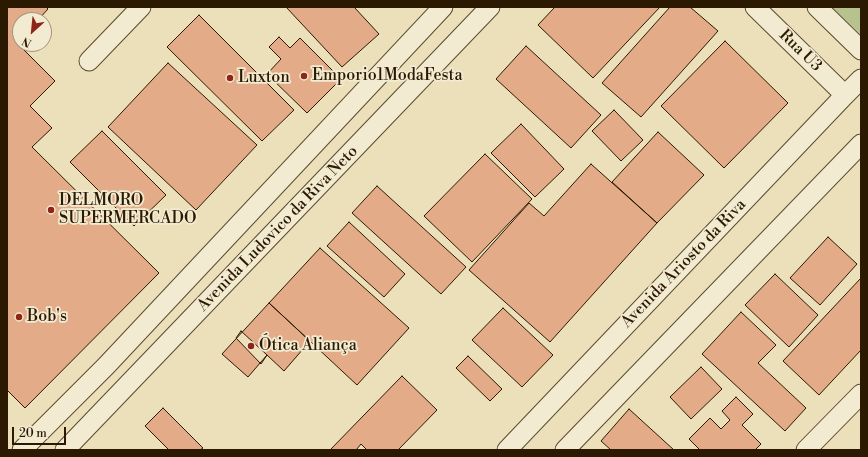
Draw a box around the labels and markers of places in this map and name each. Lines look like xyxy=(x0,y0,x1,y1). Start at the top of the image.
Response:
place label: Emporio1ModaFesta xyxy=(312,66,463,86)
place label: Luxton xyxy=(238,68,290,88)
marker: Emporio1ModaFesta xyxy=(299,71,309,81)
marker: Luxton xyxy=(225,73,235,83)
place label: DELMORO SUPERMERCADO xyxy=(59,191,196,229)
marker: DELMORO SUPERMERCADO xyxy=(46,205,56,215)
place label: Bob's xyxy=(27,307,67,327)
marker: Bob's xyxy=(14,312,24,322)
place label: Ótica Aliança xyxy=(259,336,357,356)
marker: Ótica Aliança xyxy=(246,341,256,351)

